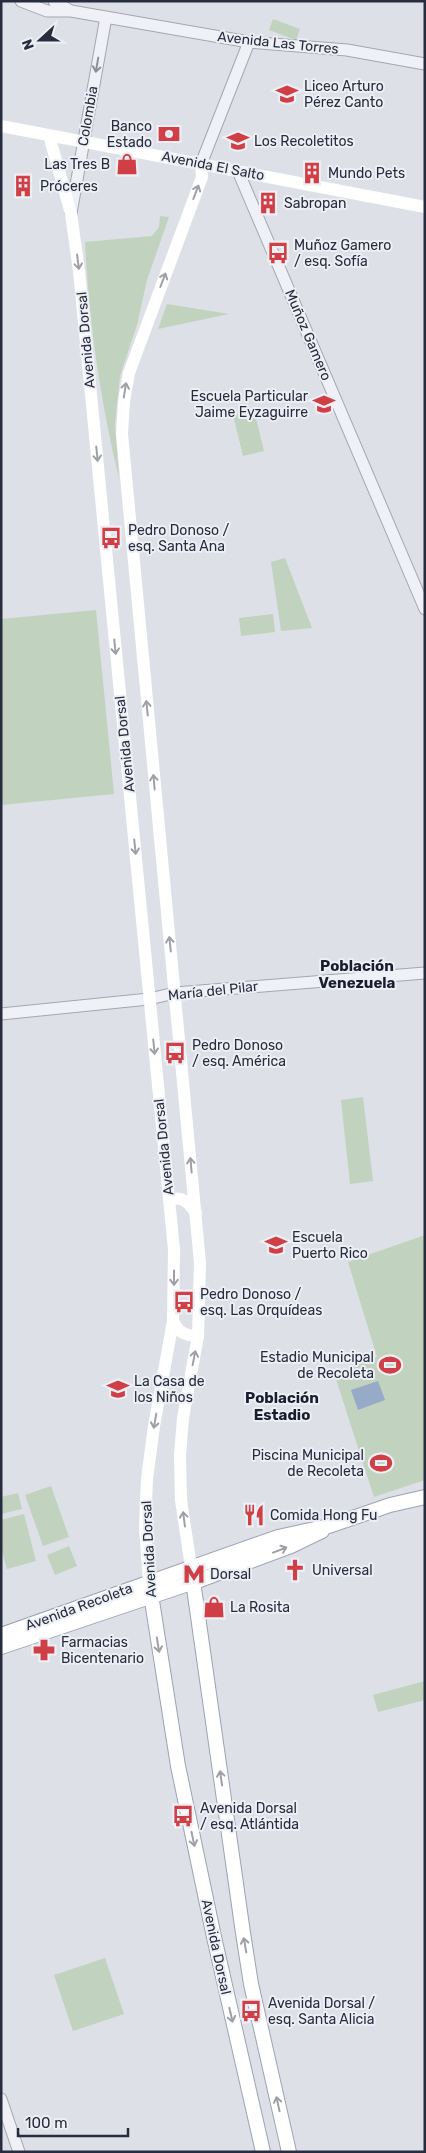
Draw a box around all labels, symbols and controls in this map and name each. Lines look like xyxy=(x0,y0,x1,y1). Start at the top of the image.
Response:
north arrow xyxy=(15,15,65,65)
street label: Avenida Las Torres xyxy=(217,28,339,58)
text: N xyxy=(19,37,38,52)
one-way arrow xyxy=(92,57,102,73)
place label: Liceo Arturo Pérez Canto xyxy=(304,78,384,111)
school or university icon: Liceo Arturo Pérez Canto xyxy=(274,81,300,107)
street label: Colombia xyxy=(74,85,102,147)
place label: Banco Estado xyxy=(107,118,152,151)
bank icon: Banco Estado xyxy=(156,121,182,147)
school or university icon: Los Recoletitos xyxy=(225,128,251,154)
place label: Los Recoletitos xyxy=(254,133,354,150)
street label: Avenida El Salto xyxy=(160,148,266,184)
shop icon: Las Tres B xyxy=(114,151,140,177)
place label: Las Tres B xyxy=(44,156,110,173)
building icon: Mundo Pets xyxy=(299,160,325,186)
place label: Mundo Pets xyxy=(328,165,405,182)
building icon: Próceres xyxy=(10,173,36,199)
place label: Próceres xyxy=(40,178,98,195)
one-way arrow xyxy=(192,185,201,201)
building icon: Sabropan xyxy=(255,190,281,216)
place label: Sabropan xyxy=(284,195,347,212)
place label: Muñoz Gamero / esq. Sofía xyxy=(294,237,391,270)
bus stop icon: Muñoz Gamero / esq. Sofía xyxy=(265,240,291,266)
one-way arrow xyxy=(73,254,83,270)
one-way arrow xyxy=(159,273,168,288)
street label: Muñoz Gamero xyxy=(281,287,335,383)
street label: Avenida Dorsal xyxy=(73,291,99,389)
one-way arrow xyxy=(121,382,131,398)
place label: Escuela Particular Jaime Eyzaguirre xyxy=(190,388,309,421)
school or university icon: Escuela Particular Jaime Eyzaguirre xyxy=(311,391,337,417)
one-way arrow xyxy=(92,446,101,462)
place label: Pedro Donoso / esq. Santa Ana xyxy=(128,522,230,555)
bus stop icon: Pedro Donoso / esq. Santa Ana xyxy=(98,525,124,551)
one-way arrow xyxy=(110,639,120,655)
street label: Avenida Dorsal xyxy=(111,695,139,793)
one-way arrow xyxy=(142,701,152,717)
one-way arrow xyxy=(149,775,159,791)
one-way arrow xyxy=(130,839,139,855)
one-way arrow xyxy=(165,937,175,953)
district label: Población Venezuela xyxy=(319,957,396,992)
street label: María del Pilar xyxy=(167,978,260,1004)
place label: Pedro Donoso / esq. América xyxy=(192,1037,286,1070)
one-way arrow xyxy=(149,1039,159,1055)
bus stop icon: Pedro Donoso / esq. América xyxy=(162,1040,188,1066)
street label: Avenida Dorsal xyxy=(150,1098,178,1196)
one-way arrow xyxy=(186,1157,196,1173)
place label: Escuela Puerto Rico xyxy=(292,1229,368,1262)
school or university icon: Escuela Puerto Rico xyxy=(263,1232,289,1258)
one-way arrow xyxy=(170,1269,179,1285)
place label: Pedro Donoso / esq. Las Orquídeas xyxy=(200,1286,322,1319)
bus stop icon: Pedro Donoso / esq. Las Orquídeas xyxy=(171,1289,197,1315)
place label: Estadio Municipal de Recoleta xyxy=(260,1349,374,1382)
one-way arrow xyxy=(189,1350,199,1366)
sports icon: Estadio Municipal de Recoleta xyxy=(377,1352,403,1378)
place label: La Casa de los Niños xyxy=(134,1373,205,1406)
school or university icon: La Casa de los Niños xyxy=(105,1376,131,1402)
district label: Población Estadio xyxy=(245,1389,319,1424)
one-way arrow xyxy=(149,1412,159,1428)
place label: Piscina Municipal de Recoleta xyxy=(252,1447,364,1480)
sports icon: Piscina Municipal de Recoleta xyxy=(368,1450,394,1476)
street label: Avenida Dorsal xyxy=(138,1500,160,1598)
restaurant icon: Comida Hong Fu xyxy=(241,1502,267,1528)
place label: Comida Hong Fu xyxy=(270,1507,377,1524)
one-way arrow xyxy=(178,1511,188,1527)
one-way arrow xyxy=(272,1545,287,1554)
church icon: Universal xyxy=(282,1557,308,1583)
metro station icon: Dorsal xyxy=(181,1561,207,1587)
place label: Universal xyxy=(312,1562,373,1579)
place label: Dorsal xyxy=(210,1566,251,1583)
street label: Avenida Recoleta xyxy=(23,1580,135,1634)
shop icon: La Rosita xyxy=(201,1594,227,1620)
place label: La Rosita xyxy=(230,1599,290,1616)
place label: Farmacias Bicentenario xyxy=(61,1634,144,1667)
one-way arrow xyxy=(153,1636,163,1652)
pharmacy icon: Farmacias Bicentenario xyxy=(31,1637,57,1663)
one-way arrow xyxy=(215,1770,225,1786)
place label: Avenida Dorsal / esq. Atlántida xyxy=(200,1800,299,1833)
bus stop icon: Avenida Dorsal / esq. Atlántida xyxy=(170,1803,196,1829)
one-way arrow xyxy=(189,1830,198,1846)
street label: Avenida Dorsal xyxy=(198,1898,234,1996)
one-way arrow xyxy=(239,1938,249,1954)
place label: Avenida Dorsal / esq. Santa Alicia xyxy=(268,1995,375,2028)
bus stop icon: Avenida Dorsal / esq. Santa Alicia xyxy=(238,1998,264,2024)
one-way arrow xyxy=(227,2006,236,2022)
one-way arrow xyxy=(273,2097,282,2113)
scale bar xyxy=(18,2106,128,2138)
text: 100 m xyxy=(25,2114,67,2132)

